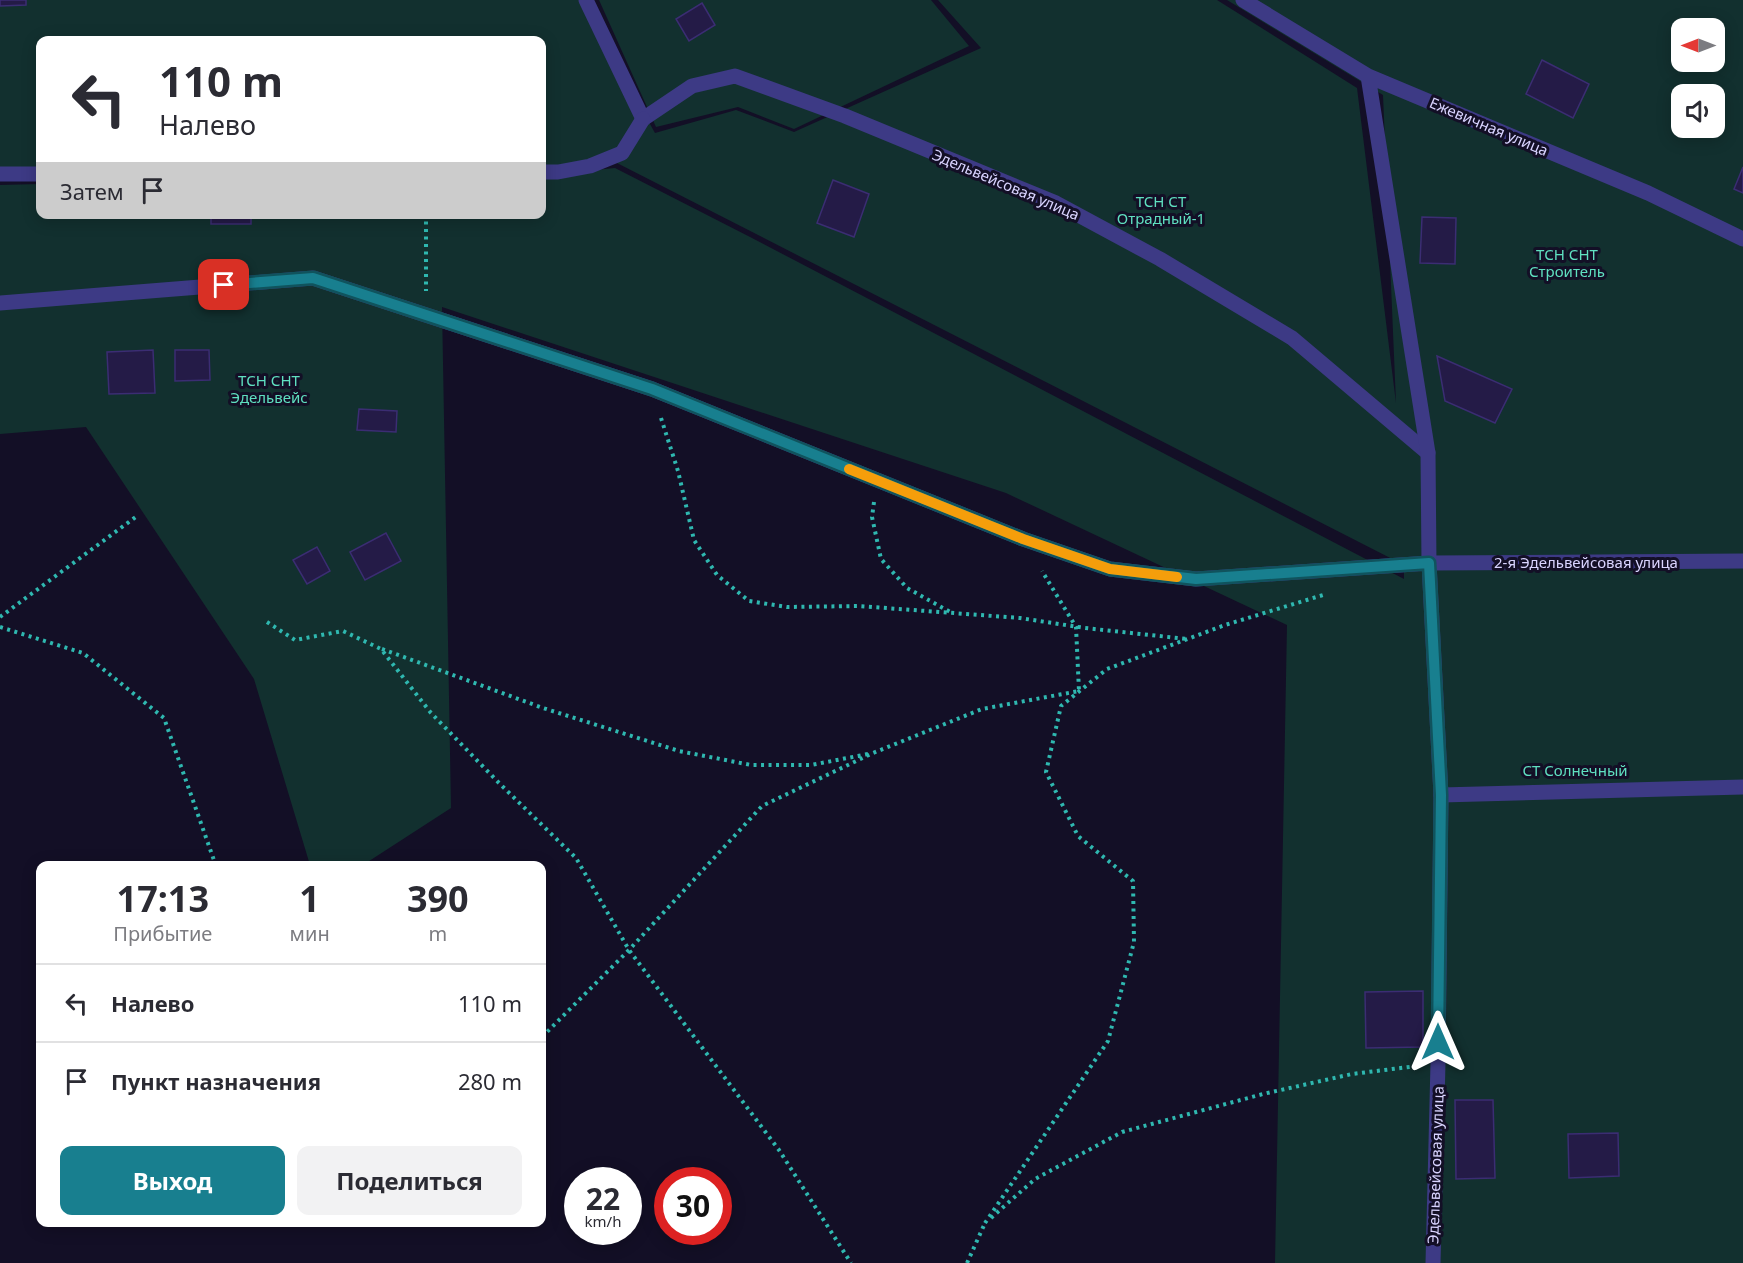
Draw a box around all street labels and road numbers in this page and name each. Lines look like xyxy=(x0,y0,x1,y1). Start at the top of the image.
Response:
street label: Ежевичная улица xyxy=(1427,92,1551,160)
street label: Эдельвейсовая улица xyxy=(929,144,1083,224)
street label: 2-я Эдельвейсовая улица xyxy=(1494,552,1678,572)
street label: Эдельвейсовая улица xyxy=(1422,1086,1448,1244)

